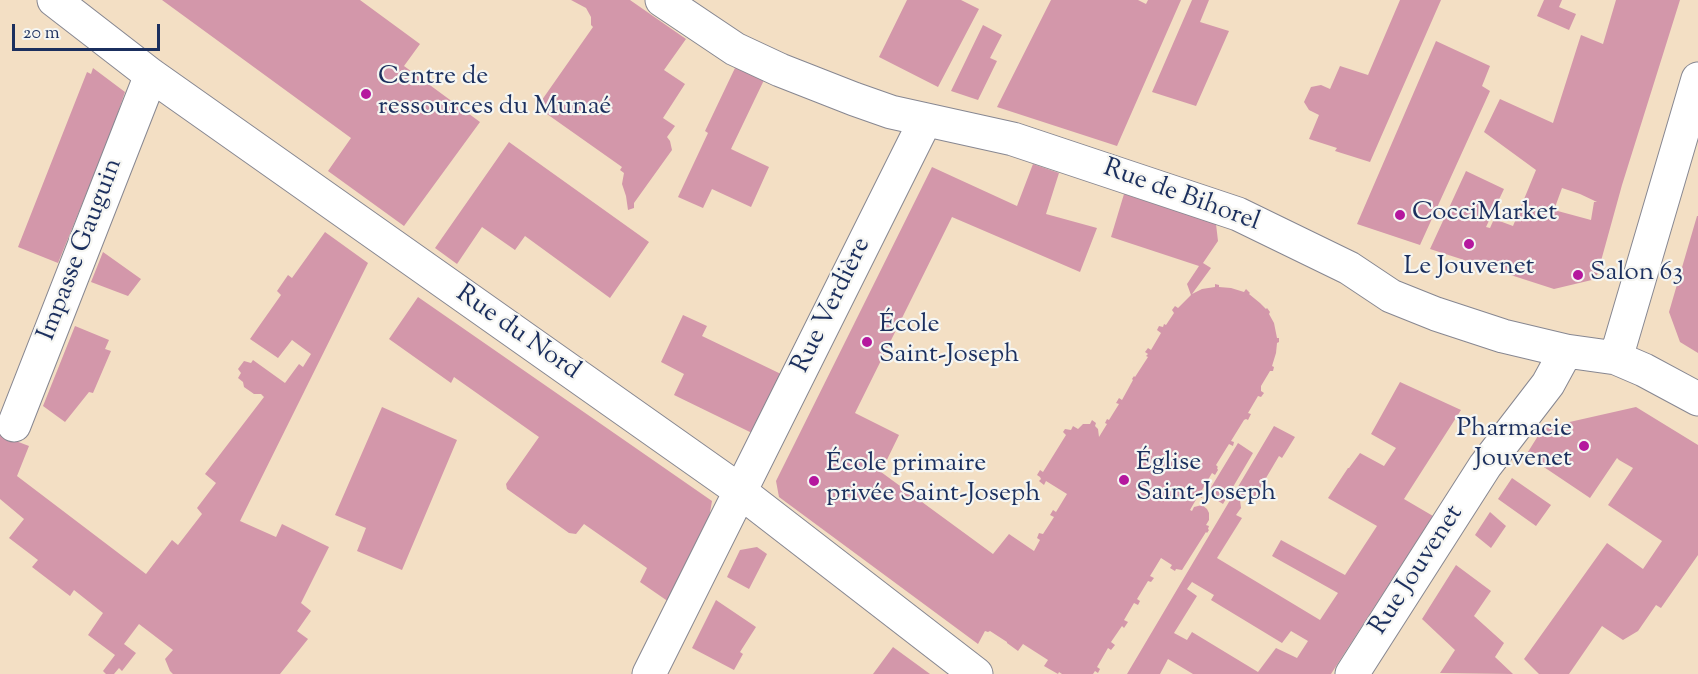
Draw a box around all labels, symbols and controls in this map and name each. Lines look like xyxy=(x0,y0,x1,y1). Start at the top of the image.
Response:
scale bar xyxy=(15,12,164,50)
text: 20 m xyxy=(23,21,60,47)
place label: Centre de ressources du Munaé xyxy=(378,63,611,124)
marker: Centre de ressources du Munaé xyxy=(359,87,373,101)
street label: Rue de Bihorel xyxy=(1098,154,1264,240)
street label: Impasse Gauguin xyxy=(33,155,131,345)
place label: CocciMarket xyxy=(1412,199,1557,231)
marker: CocciMarket xyxy=(1393,208,1407,222)
street label: Rue Verdière xyxy=(787,233,879,379)
marker: Le Jouvenet xyxy=(1462,237,1476,251)
place label: Le Jouvenet xyxy=(1403,253,1535,285)
place label: Salon 63 xyxy=(1590,259,1683,291)
marker: Salon 63 xyxy=(1571,268,1585,282)
street label: Rue du Nord xyxy=(449,280,585,388)
place label: École Saint-Joseph xyxy=(879,311,1019,372)
marker: École Saint-Joseph xyxy=(860,335,874,349)
place label: Pharmacie Jouvenet xyxy=(1456,415,1572,476)
marker: Pharmacie Jouvenet xyxy=(1577,439,1591,453)
place label: Église Saint-Joseph xyxy=(1136,449,1276,510)
place label: École primaire privée Saint-Joseph xyxy=(826,450,1040,512)
marker: Église Saint-Joseph xyxy=(1117,473,1131,487)
marker: École primaire privée Saint-Joseph xyxy=(807,474,821,488)
street label: Rue Jouvenet xyxy=(1365,500,1471,642)

